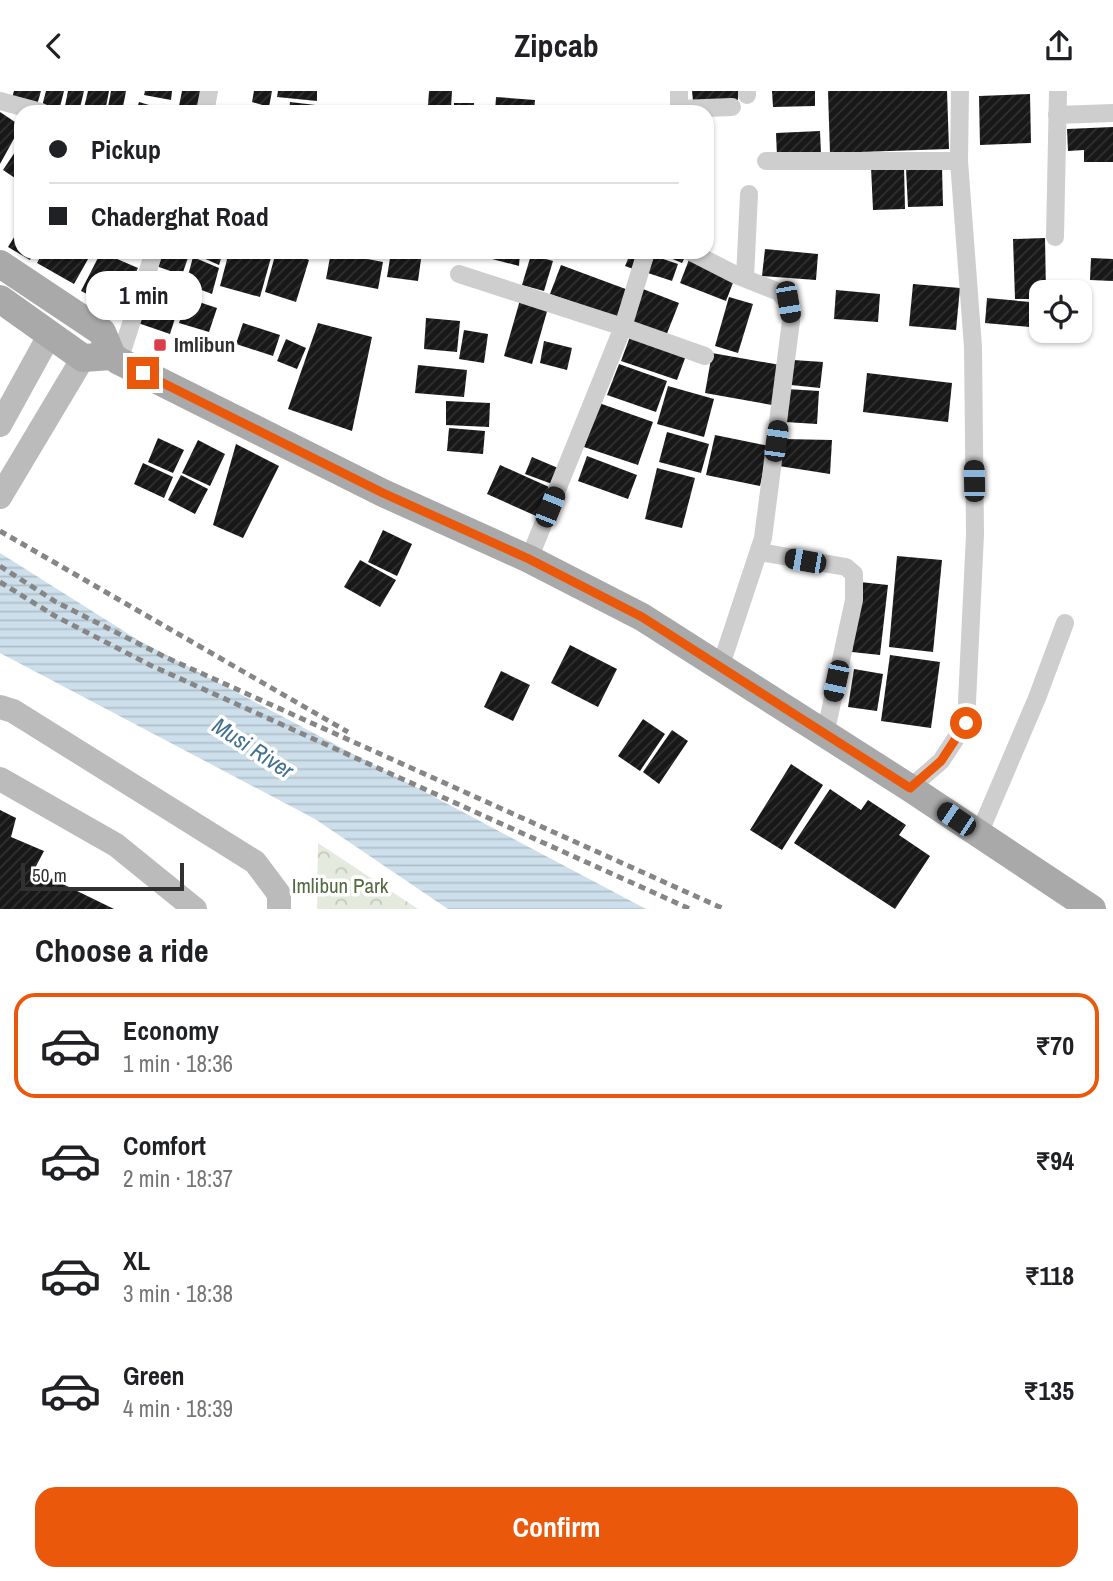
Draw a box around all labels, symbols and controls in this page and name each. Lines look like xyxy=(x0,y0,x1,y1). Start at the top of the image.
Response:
text: Zipcab xyxy=(514,24,599,67)
icon: back xyxy=(35,27,73,65)
icon: share xyxy=(1040,27,1078,65)
text: Pickup xyxy=(91,132,161,167)
text: Chaderghat Road xyxy=(91,199,269,234)
callout: 1 min xyxy=(85,271,201,321)
car xyxy=(775,279,802,325)
text: 1 min xyxy=(119,280,169,311)
map controls xyxy=(1029,280,1092,343)
button: locate xyxy=(1029,280,1092,343)
place label: Imlibun xyxy=(174,330,235,359)
marker: Imlibun xyxy=(152,337,168,353)
route end xyxy=(127,357,159,389)
car xyxy=(763,419,790,463)
car xyxy=(964,460,985,502)
car xyxy=(533,484,568,530)
car xyxy=(783,547,828,575)
car xyxy=(822,658,851,704)
route start xyxy=(950,707,982,739)
water label: Musi River xyxy=(207,710,301,786)
car xyxy=(933,799,980,839)
scale bar xyxy=(21,860,184,892)
text: 50 m xyxy=(32,862,67,888)
park label: Imlibun Park xyxy=(292,871,389,900)
text: Choose a ride xyxy=(35,929,209,972)
text: Economy xyxy=(123,1013,219,1048)
icon: car xyxy=(39,1014,102,1077)
text: ₹70 xyxy=(1035,1028,1074,1063)
text: 1 min · 18:36 xyxy=(123,1048,233,1079)
text: Comfort xyxy=(123,1128,206,1163)
icon: car xyxy=(39,1129,102,1192)
text: ₹94 xyxy=(1035,1143,1074,1178)
text: 2 min · 18:37 xyxy=(123,1163,233,1194)
text: XL xyxy=(123,1243,150,1278)
icon: car xyxy=(39,1244,102,1307)
text: ₹118 xyxy=(1025,1258,1074,1293)
text: 3 min · 18:38 xyxy=(123,1278,233,1309)
text: Green xyxy=(123,1358,185,1393)
icon: car xyxy=(39,1359,102,1422)
text: ₹135 xyxy=(1023,1373,1074,1408)
text: 4 min · 18:39 xyxy=(123,1393,233,1424)
button: Confirm xyxy=(35,1487,1078,1567)

